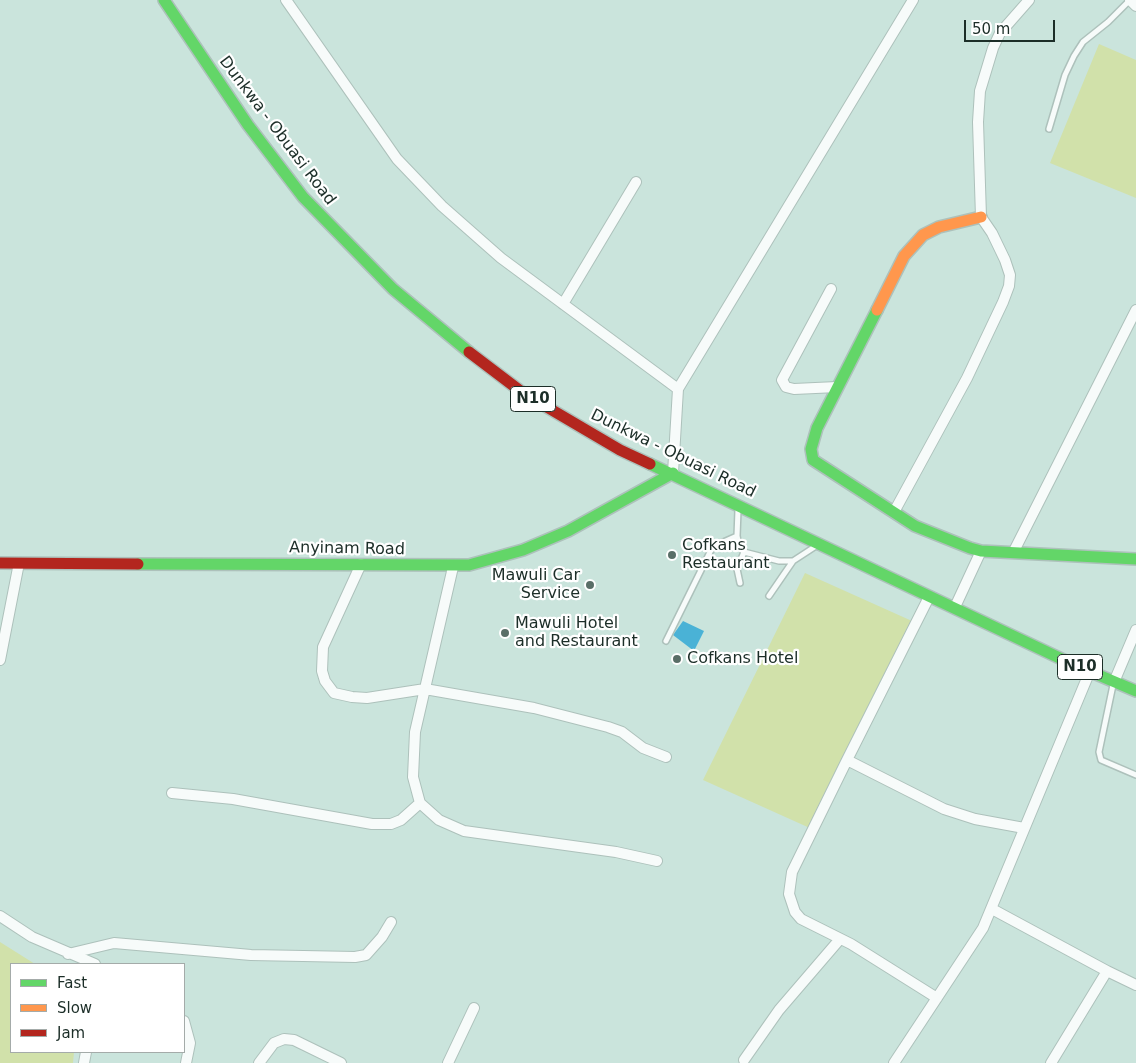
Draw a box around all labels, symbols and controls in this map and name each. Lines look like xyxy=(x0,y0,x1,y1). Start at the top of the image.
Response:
scale bar xyxy=(966,10,1057,42)
text: 50 m xyxy=(972,20,1010,38)
street label: Dunkwa - Obuasi Road xyxy=(215,53,339,209)
road number: N10 xyxy=(510,386,556,412)
street label: Dunkwa - Obuasi Road xyxy=(587,406,759,502)
place label: Cofkans Restaurant xyxy=(682,536,770,574)
street label: Anyinam Road xyxy=(289,538,405,560)
marker: Cofkans Restaurant xyxy=(666,549,678,561)
place label: Mawuli Car Service xyxy=(492,566,580,604)
marker: Mawuli Car Service xyxy=(584,579,596,591)
place label: Mawuli Hotel and Restaurant xyxy=(515,614,638,652)
marker: Mawuli Hotel and Restaurant xyxy=(499,627,511,639)
place label: Cofkans Hotel xyxy=(687,649,798,669)
marker: Cofkans Hotel xyxy=(671,653,683,665)
road number: N10 xyxy=(1058,654,1102,680)
legend xyxy=(10,963,185,1053)
text: Fast xyxy=(57,974,87,992)
text: Slow xyxy=(57,999,92,1017)
text: Jam xyxy=(57,1024,85,1042)

